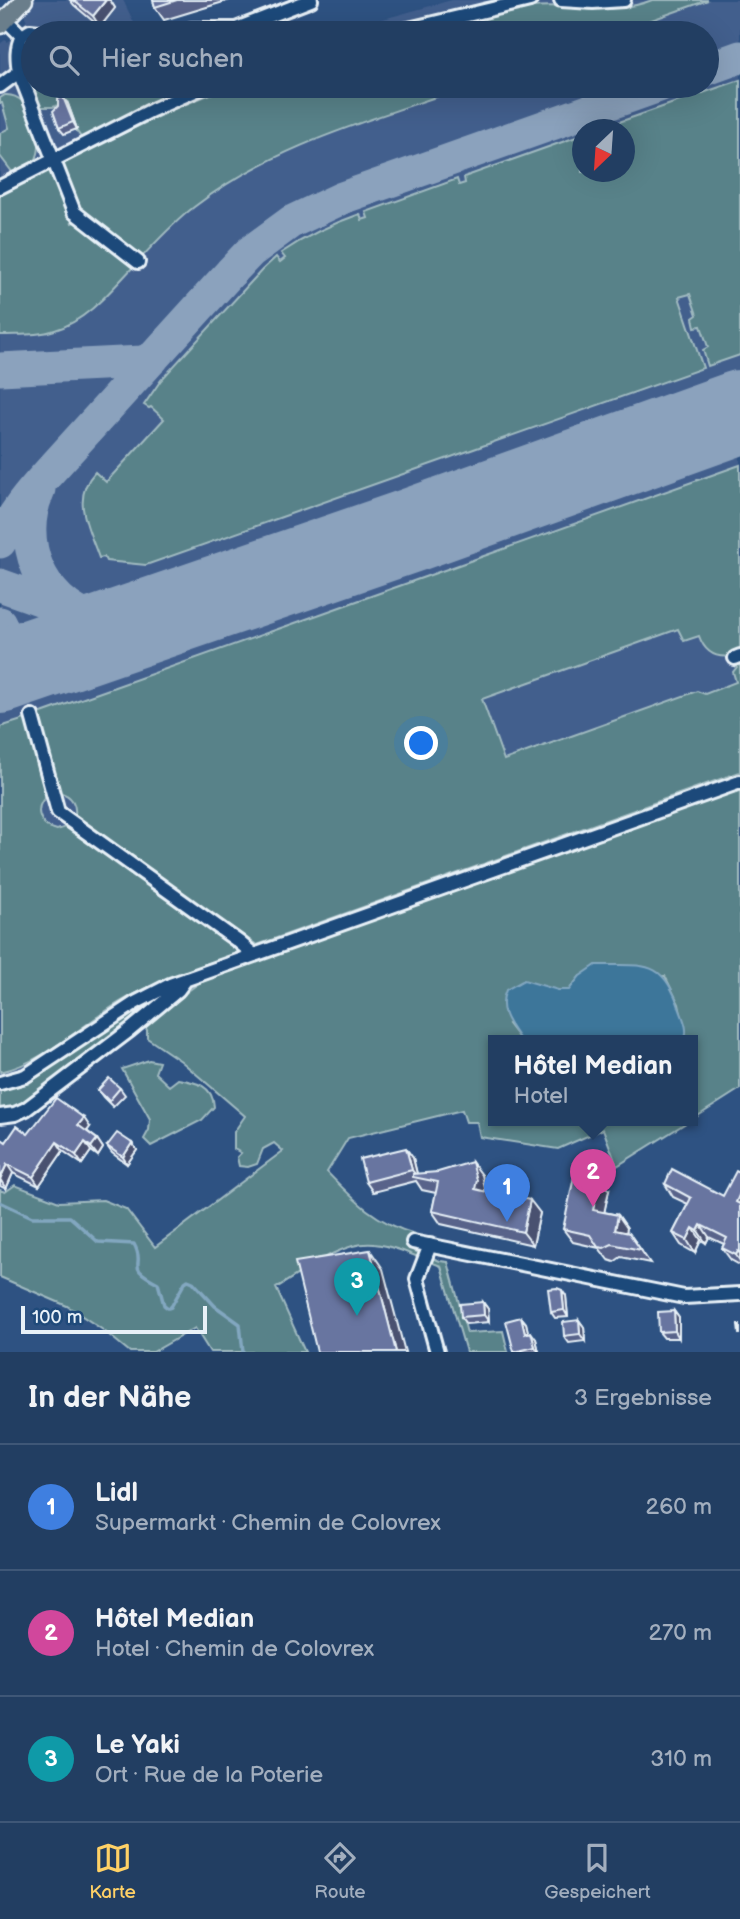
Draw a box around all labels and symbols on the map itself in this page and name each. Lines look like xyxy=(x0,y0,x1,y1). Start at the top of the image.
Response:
north arrow xyxy=(572,119,635,182)
your location xyxy=(404,726,438,760)
pin: 2 xyxy=(570,1149,616,1207)
pin: 1 xyxy=(484,1164,530,1222)
pin: 3 xyxy=(334,1258,380,1316)
scale bar xyxy=(21,1303,206,1335)

